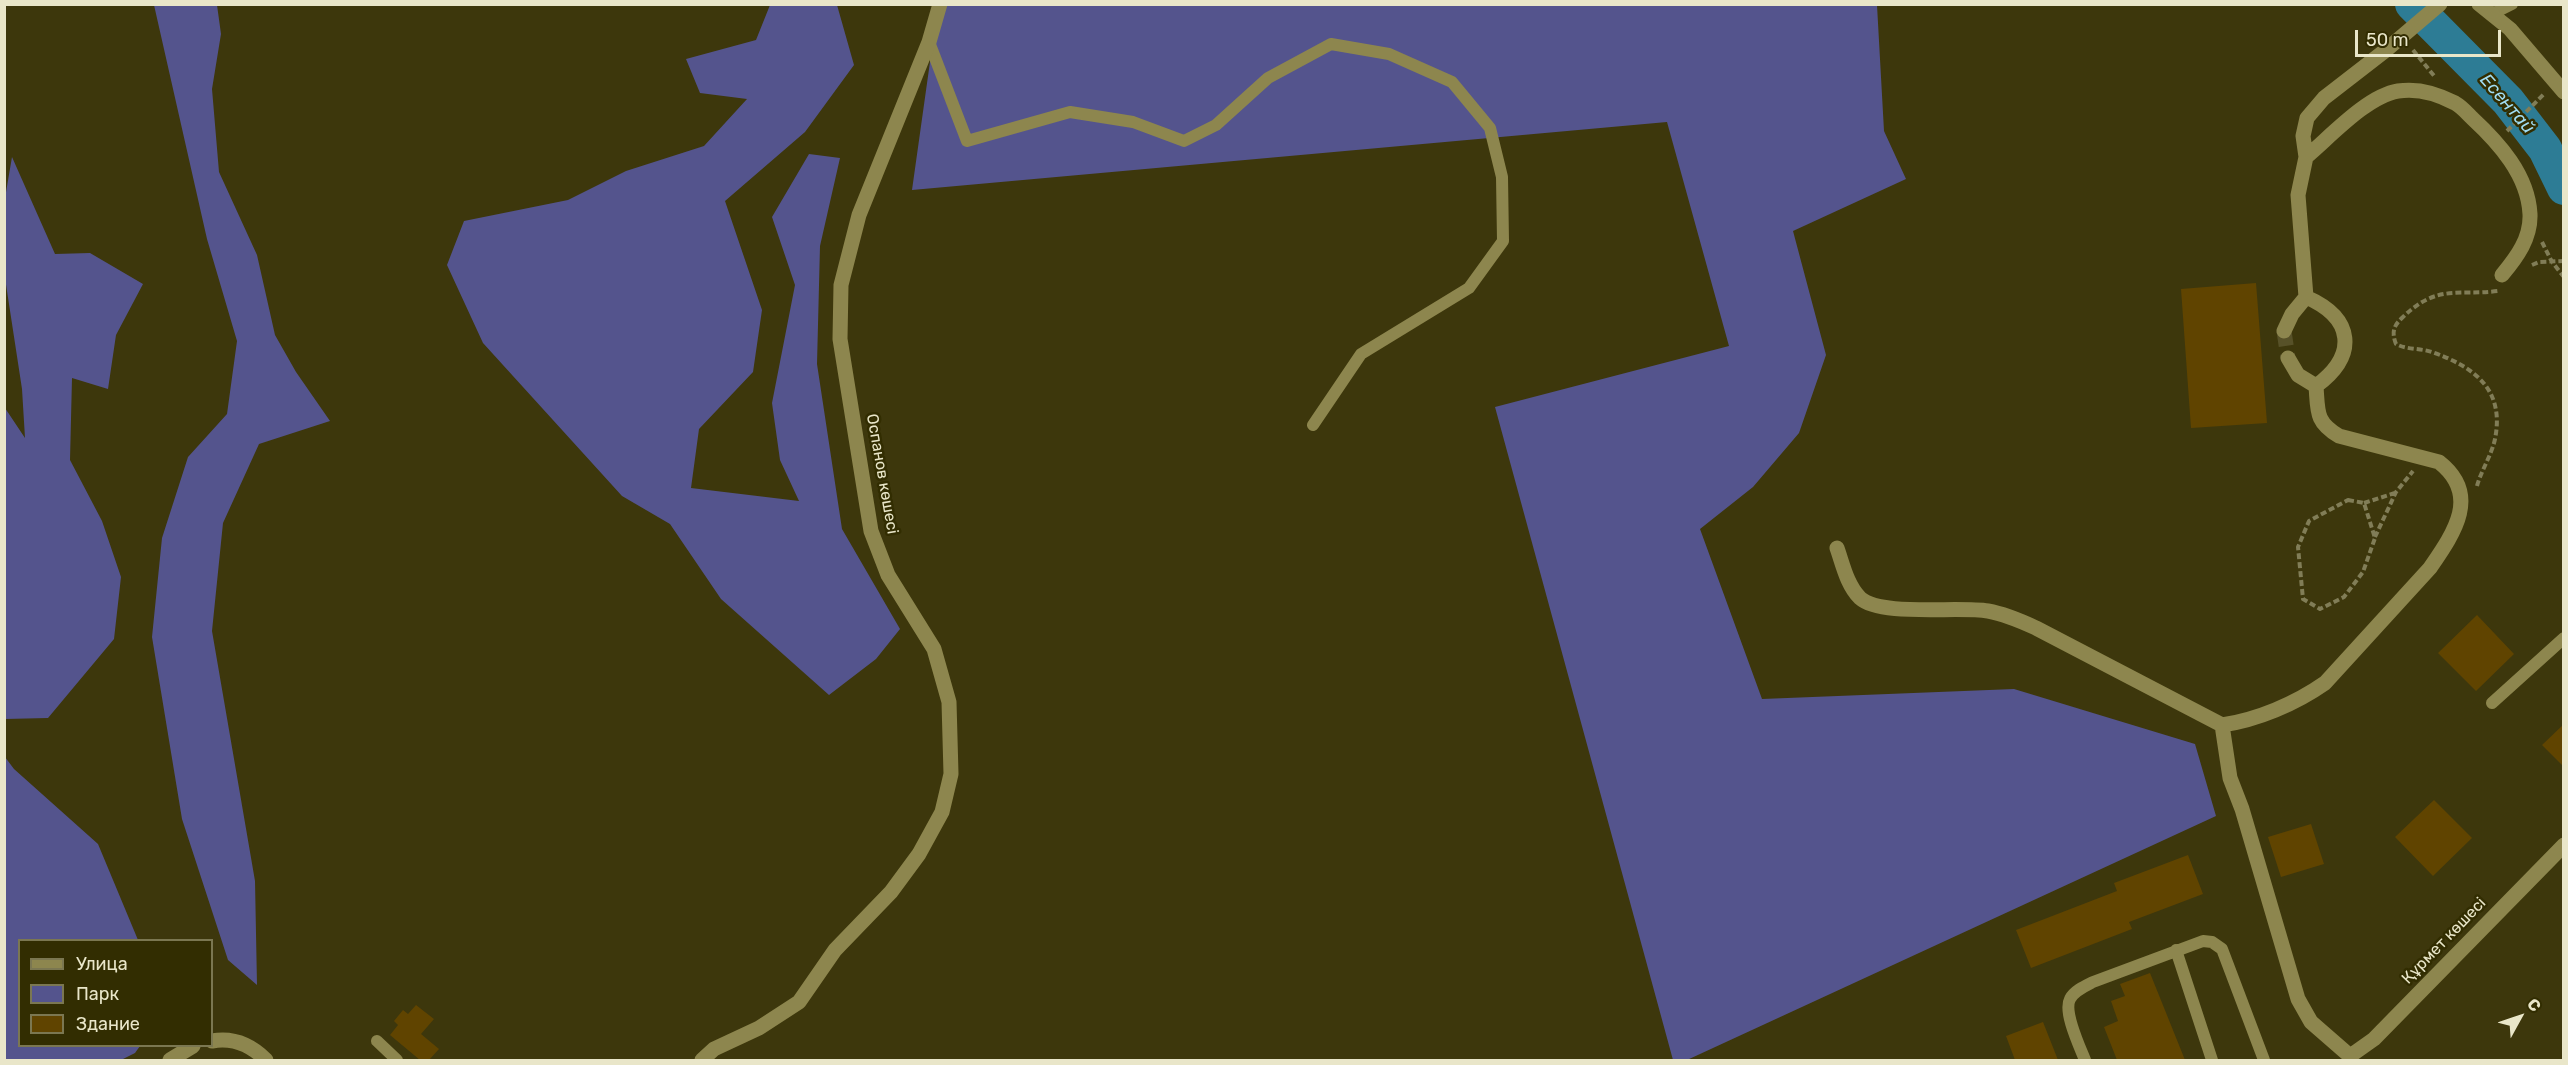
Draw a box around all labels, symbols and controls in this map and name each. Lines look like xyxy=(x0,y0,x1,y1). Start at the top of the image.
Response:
scale bar xyxy=(2358,18,2504,56)
text: 50 m xyxy=(2366,29,2409,51)
water label: Есентай xyxy=(2475,70,2539,138)
street label: Оспанов көшесі xyxy=(862,412,902,536)
street label: Құрмет көшесі xyxy=(2398,894,2490,988)
legend xyxy=(18,939,213,1047)
text: Улица xyxy=(76,953,128,975)
text: Парк xyxy=(76,983,119,1005)
north arrow xyxy=(2490,987,2550,1047)
text: С xyxy=(2523,995,2545,1016)
text: Здание xyxy=(76,1013,140,1035)

